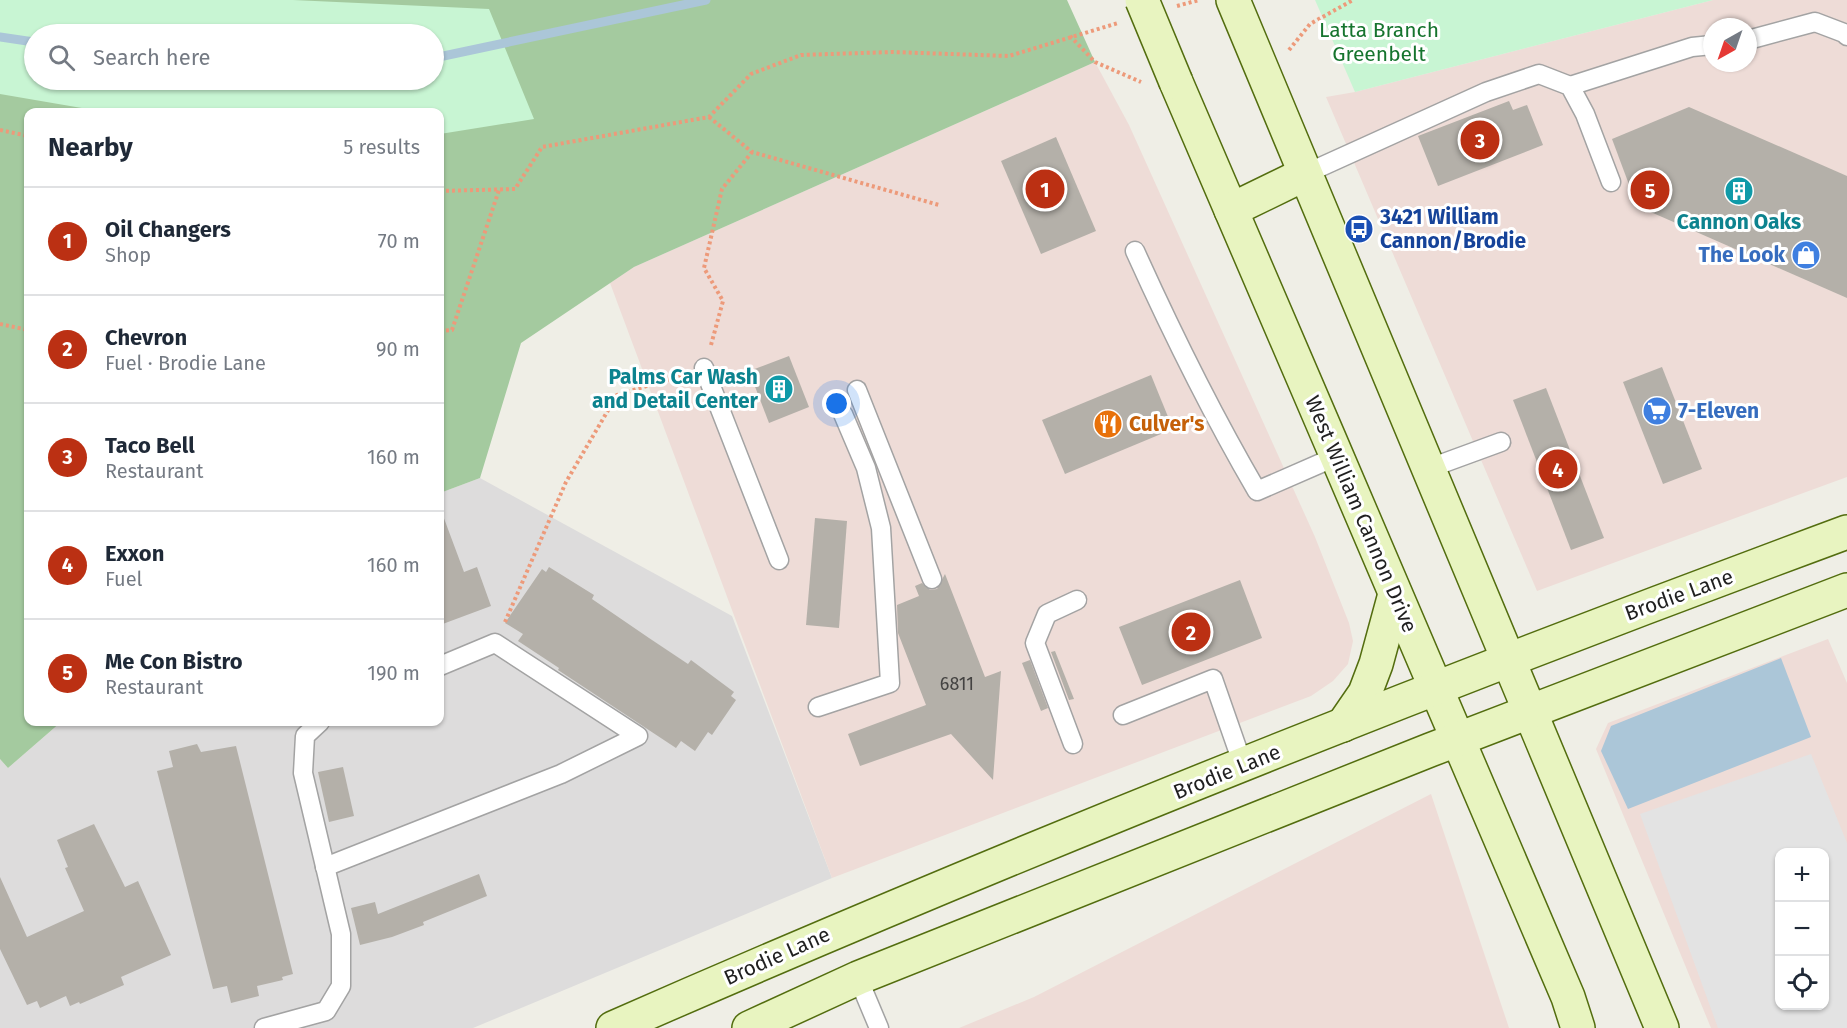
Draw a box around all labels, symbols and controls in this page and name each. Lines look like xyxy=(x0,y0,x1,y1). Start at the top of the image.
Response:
park label: Latta Branch Greenbelt xyxy=(1319,17,1439,67)
north arrow xyxy=(1703,18,1757,72)
search box xyxy=(24,24,444,90)
icon: search xyxy=(45,41,78,74)
text: Search here xyxy=(93,44,211,71)
pin: 3 xyxy=(1460,118,1500,162)
text: Nearby xyxy=(48,132,133,163)
text: 5 results xyxy=(343,135,420,159)
pin: 1 xyxy=(1026,166,1064,212)
pin: 5 xyxy=(1630,168,1670,213)
building icon: Cannon Oaks xyxy=(1723,175,1755,207)
place label: 3421 William Cannon/Brodie xyxy=(1379,204,1526,254)
place label: Cannon Oaks xyxy=(1677,209,1801,235)
bus stop icon: 3421 William Cannon/Brodie xyxy=(1343,213,1375,245)
text: Oil Changers xyxy=(105,216,231,243)
text: 1 xyxy=(63,229,72,253)
text: 70 m xyxy=(378,229,420,253)
shop icon: The Look xyxy=(1790,239,1822,271)
place label: The Look xyxy=(1699,242,1785,268)
text: Shop xyxy=(105,243,151,267)
text: Chevron xyxy=(105,324,187,351)
text: 2 xyxy=(62,337,73,361)
text: 90 m xyxy=(376,337,420,361)
text: Fuel · Brodie Lane xyxy=(105,351,266,375)
place label: Palms Car Wash and Detail Center xyxy=(592,364,759,414)
building icon: Palms Car Wash and Detail Center xyxy=(763,373,795,405)
your location xyxy=(822,389,851,418)
street label: West William Cannon Drive xyxy=(1299,392,1423,636)
supermarket icon: 7-Eleven xyxy=(1641,395,1673,427)
place label: 7-Eleven xyxy=(1678,398,1759,424)
restaurant icon: Culver's xyxy=(1092,408,1124,440)
place label: Culver's xyxy=(1129,411,1205,437)
text: Taco Bell xyxy=(105,432,195,459)
text: 3 xyxy=(62,445,73,469)
text: 160 m xyxy=(367,445,420,469)
pin: 4 xyxy=(1538,446,1578,492)
text: Restaurant xyxy=(105,459,203,483)
text: Exxon xyxy=(105,540,164,567)
text: 4 xyxy=(62,553,73,577)
text: 160 m xyxy=(367,553,420,577)
street label: Brodie Lane xyxy=(1621,563,1737,627)
text: Fuel xyxy=(105,567,142,591)
pin: 2 xyxy=(1172,610,1210,654)
text: Me Con Bistro xyxy=(105,648,243,675)
text: 5 xyxy=(62,661,73,685)
text: 190 m xyxy=(367,661,420,685)
house number: 6811 xyxy=(940,673,974,695)
text: Restaurant xyxy=(105,675,203,699)
street label: Brodie Lane xyxy=(1170,739,1284,805)
map controls xyxy=(1775,848,1829,1010)
button: + xyxy=(1775,848,1829,902)
button: − xyxy=(1775,902,1829,956)
street label: Brodie Lane xyxy=(720,921,834,991)
button: locate xyxy=(1775,956,1829,1010)

